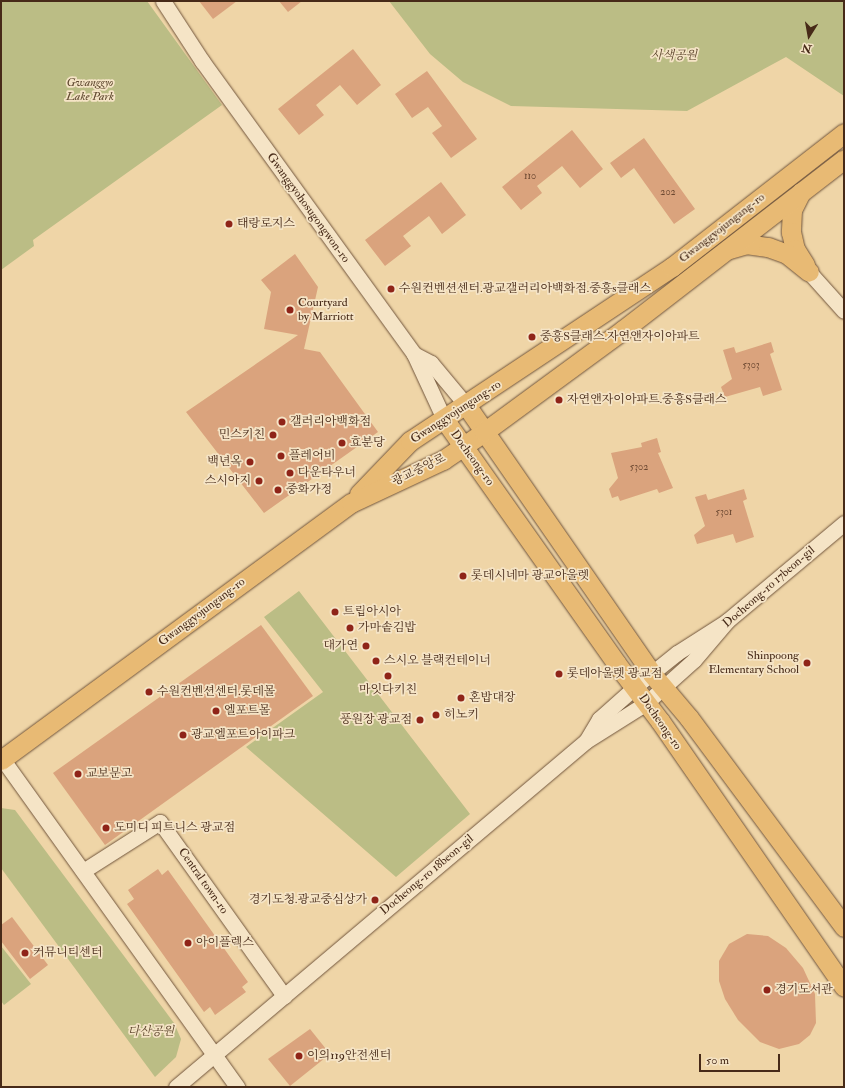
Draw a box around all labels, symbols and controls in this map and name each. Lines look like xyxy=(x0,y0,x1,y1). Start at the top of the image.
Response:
north arrow xyxy=(789,16,829,56)
text: N xyxy=(801,41,813,56)
park label: 사색공원 xyxy=(651,49,697,63)
park label: Gwanggyo Lake Park xyxy=(66,76,114,104)
street label: Gwanggyohosugongwon-ro xyxy=(263,150,353,266)
house number: 110 xyxy=(524,171,536,183)
house number: 202 xyxy=(660,187,676,199)
street label: Gwanggyojungang-ro xyxy=(676,190,768,266)
place label: 태랑로지스 xyxy=(237,217,295,231)
marker: 태랑로지스 xyxy=(224,219,234,229)
place label: 수원컨벤션센터.광교갤러리아백화점.중흥s클래스 xyxy=(399,282,651,296)
marker: 수원컨벤션센터.광교갤러리아백화점.중흥s클래스 xyxy=(386,284,396,294)
place label: Courtyard by Marriott xyxy=(298,296,354,324)
marker: Courtyard by Marriott xyxy=(285,305,295,315)
place label: 중흥S클래스.자연앤자이아파트 xyxy=(540,330,700,344)
marker: 중흥S클래스.자연앤자이아파트 xyxy=(527,332,537,342)
house number: 5303 xyxy=(742,360,760,372)
street label: Gwanggyojungang-ro xyxy=(408,377,504,447)
place label: 자연앤자이아파트.중흥S클래스 xyxy=(567,393,727,407)
marker: 자연앤자이아파트.중흥S클래스 xyxy=(554,395,564,405)
place label: 갤러리아백화점 xyxy=(290,415,371,429)
marker: 갤러리아백화점 xyxy=(277,417,287,427)
place label: 민스키친 xyxy=(219,428,265,442)
street label: Docheong-ro xyxy=(447,428,497,488)
marker: 민스키친 xyxy=(268,430,278,440)
place label: 효분당 xyxy=(350,436,385,450)
marker: 효분당 xyxy=(337,438,347,448)
place label: 플레어비 xyxy=(289,449,335,463)
marker: 플레어비 xyxy=(276,451,286,461)
street label: 광교중앙로 xyxy=(390,451,448,489)
place label: 백년옥 xyxy=(207,455,242,469)
marker: 백년옥 xyxy=(245,457,255,467)
house number: 5302 xyxy=(630,462,648,474)
place label: 다운타우너 xyxy=(298,466,356,480)
marker: 다운타우너 xyxy=(285,468,295,478)
place label: 스시아지 xyxy=(205,474,251,488)
marker: 스시아지 xyxy=(254,476,264,486)
place label: 중화가정 xyxy=(286,483,332,497)
marker: 중화가정 xyxy=(273,485,283,495)
house number: 5301 xyxy=(716,507,732,519)
street label: Docheong-ro 17beon-gil xyxy=(720,543,818,631)
place label: 롯데시네마 광교아울렛 xyxy=(471,569,589,583)
marker: 롯데시네마 광교아울렛 xyxy=(458,571,468,581)
street label: Gwanggyojungang-ro xyxy=(156,575,248,649)
place label: 트립아시아 xyxy=(343,605,401,619)
marker: 트립아시아 xyxy=(330,607,340,617)
place label: 가마솥김밥 xyxy=(358,621,416,635)
marker: 가마솥김밥 xyxy=(345,623,355,633)
place label: 대가연 xyxy=(323,639,358,653)
marker: 대가연 xyxy=(361,641,371,651)
place label: Shinpoong Elementary School xyxy=(708,649,799,677)
place label: 스시오 블랙컨테이너 xyxy=(384,654,491,668)
marker: 스시오 블랙컨테이너 xyxy=(371,656,381,666)
marker: Shinpoong Elementary School xyxy=(802,658,812,668)
place label: 롯데아울렛 광교점 xyxy=(567,667,662,681)
marker: 롯데아울렛 광교점 xyxy=(554,669,564,679)
marker: 마잇다키친 xyxy=(383,671,393,681)
place label: 마잇다키친 xyxy=(359,683,417,697)
place label: 수원컨벤션센터.롯데몰 xyxy=(157,685,275,699)
marker: 수원컨벤션센터.롯데몰 xyxy=(144,687,154,697)
place label: 혼밥대장 xyxy=(469,691,515,705)
street label: Docheong-ro xyxy=(636,691,684,753)
marker: 혼밥대장 xyxy=(456,693,466,703)
place label: 엘포트몰 xyxy=(224,704,270,718)
marker: 엘포트몰 xyxy=(211,706,221,716)
place label: 히노키 xyxy=(444,708,479,722)
marker: 히노키 xyxy=(431,710,441,720)
place label: 풍원장 광교점 xyxy=(340,713,412,727)
marker: 풍원장 광교점 xyxy=(415,715,425,725)
place label: 광교엘포트아이파크 xyxy=(191,728,295,742)
marker: 광교엘포트아이파크 xyxy=(178,730,188,740)
place label: 교보문고 xyxy=(86,767,132,781)
marker: 교보문고 xyxy=(73,769,83,779)
place label: 도미디 피트니스 광교점 xyxy=(114,821,235,835)
marker: 도미디 피트니스 광교점 xyxy=(101,823,111,833)
street label: Docheong-ro 18beon-gil xyxy=(377,832,477,918)
street label: Central town-ro xyxy=(175,845,231,917)
place label: 경기도청.광교중심상가 xyxy=(249,893,367,907)
marker: 경기도청.광교중심상가 xyxy=(370,895,380,905)
place label: 아이플렉스 xyxy=(196,936,254,950)
marker: 아이플렉스 xyxy=(183,938,193,948)
place label: 커뮤니티센터 xyxy=(33,946,103,960)
marker: 커뮤니티센터 xyxy=(20,948,30,958)
place label: 경기도서관 xyxy=(775,983,833,997)
marker: 경기도서관 xyxy=(762,985,772,995)
park label: 다산공원 xyxy=(128,1025,174,1039)
scale bar xyxy=(701,1046,782,1072)
place label: 이의119안전센터 xyxy=(307,1049,391,1063)
marker: 이의119안전센터 xyxy=(294,1051,304,1061)
text: 50 m xyxy=(706,1053,729,1068)

